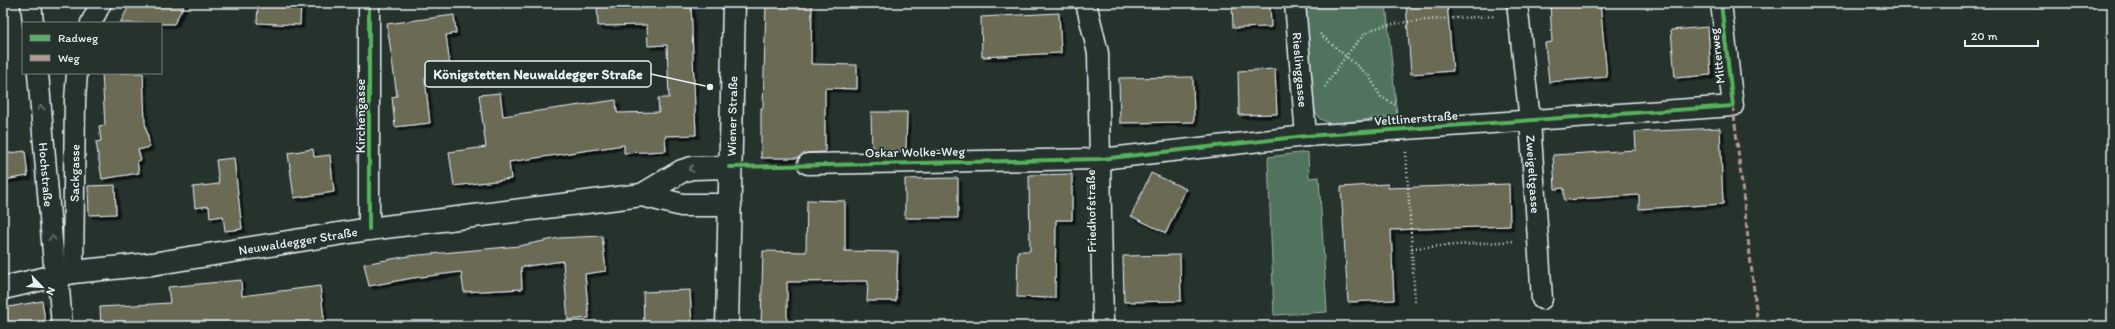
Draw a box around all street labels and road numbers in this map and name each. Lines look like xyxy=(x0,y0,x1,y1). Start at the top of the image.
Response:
street label: Mitterweg xyxy=(1706,27,1728,85)
street label: Rieslinggasse xyxy=(1290,32,1311,108)
street label: Wiener Straße xyxy=(723,76,740,156)
street label: Kirchengasse xyxy=(353,79,368,153)
street label: Veltlinerstraße xyxy=(1374,108,1458,128)
street label: Zweigeltgasse xyxy=(1523,135,1544,214)
street label: Hochstraße xyxy=(36,142,57,208)
street label: Sackgasse xyxy=(66,144,82,202)
street label: Oskar Wolke-Weg xyxy=(865,144,966,160)
street label: Friedhofstraße xyxy=(1083,169,1099,253)
street label: Neuwaldegger Straße xyxy=(237,223,358,257)

